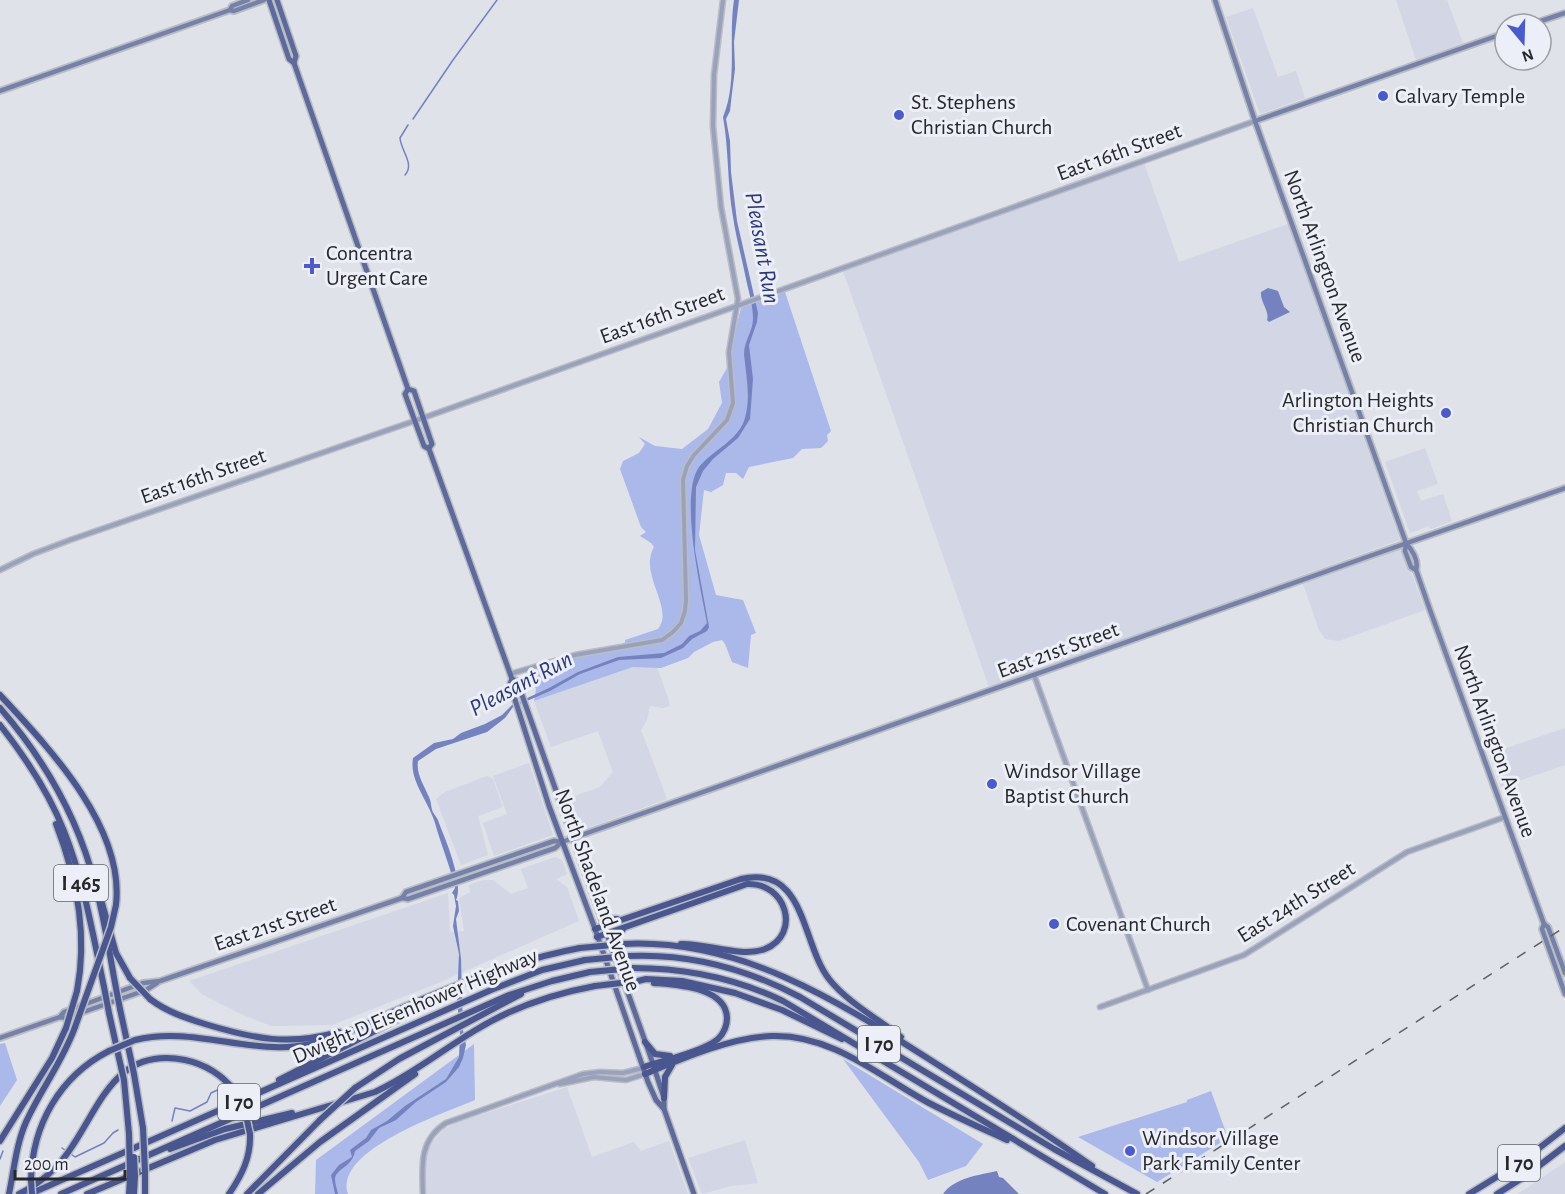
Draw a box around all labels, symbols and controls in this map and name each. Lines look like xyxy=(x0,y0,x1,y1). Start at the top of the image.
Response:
north arrow xyxy=(1493,12,1553,72)
text: N xyxy=(1520,46,1535,65)
place label: Calvary Temple xyxy=(1395,85,1525,107)
marker: Calvary Temple xyxy=(1376,89,1390,103)
place label: St. Stephens Christian Church xyxy=(911,91,1052,138)
marker: St. Stephens Christian Church xyxy=(892,108,906,122)
street label: East 16th Street xyxy=(1054,119,1184,185)
street label: North Arlington Avenue xyxy=(1280,167,1370,365)
water label: Pleasant Run xyxy=(740,190,784,306)
place label: Concentra Urgent Care xyxy=(326,242,428,289)
marker: Concentra Urgent Care xyxy=(303,257,321,275)
street label: East 16th Street xyxy=(597,282,727,348)
place label: Arlington Heights Christian Church xyxy=(1282,389,1434,436)
marker: Arlington Heights Christian Church xyxy=(1439,406,1453,420)
street label: East 16th Street xyxy=(138,444,268,508)
street label: East 21st Street xyxy=(994,618,1122,682)
street label: North Arlington Avenue xyxy=(1450,642,1540,840)
water label: Pleasant Run xyxy=(465,647,577,721)
place label: Windsor Village Baptist Church xyxy=(1004,760,1141,807)
marker: Windsor Village Baptist Church xyxy=(985,777,999,791)
street label: North Shadeland Avenue xyxy=(551,786,645,994)
street label: East 24th Street xyxy=(1234,857,1358,947)
road number: I 465 xyxy=(54,865,108,901)
street label: East 21st Street xyxy=(211,893,339,955)
place label: Covenant Church xyxy=(1066,913,1211,935)
marker: Covenant Church xyxy=(1047,917,1061,931)
street label: Dwight D Eisenhower Highway xyxy=(289,944,541,1068)
road number: I 70 xyxy=(858,1026,900,1062)
road number: I 70 xyxy=(218,1084,260,1120)
place label: Windsor Village Park Family Center xyxy=(1142,1127,1300,1174)
scale bar xyxy=(15,1143,124,1181)
marker: Windsor Village Park Family Center xyxy=(1123,1144,1137,1158)
road number: I 70 xyxy=(1498,1145,1540,1181)
text: 200 m xyxy=(24,1156,69,1174)

